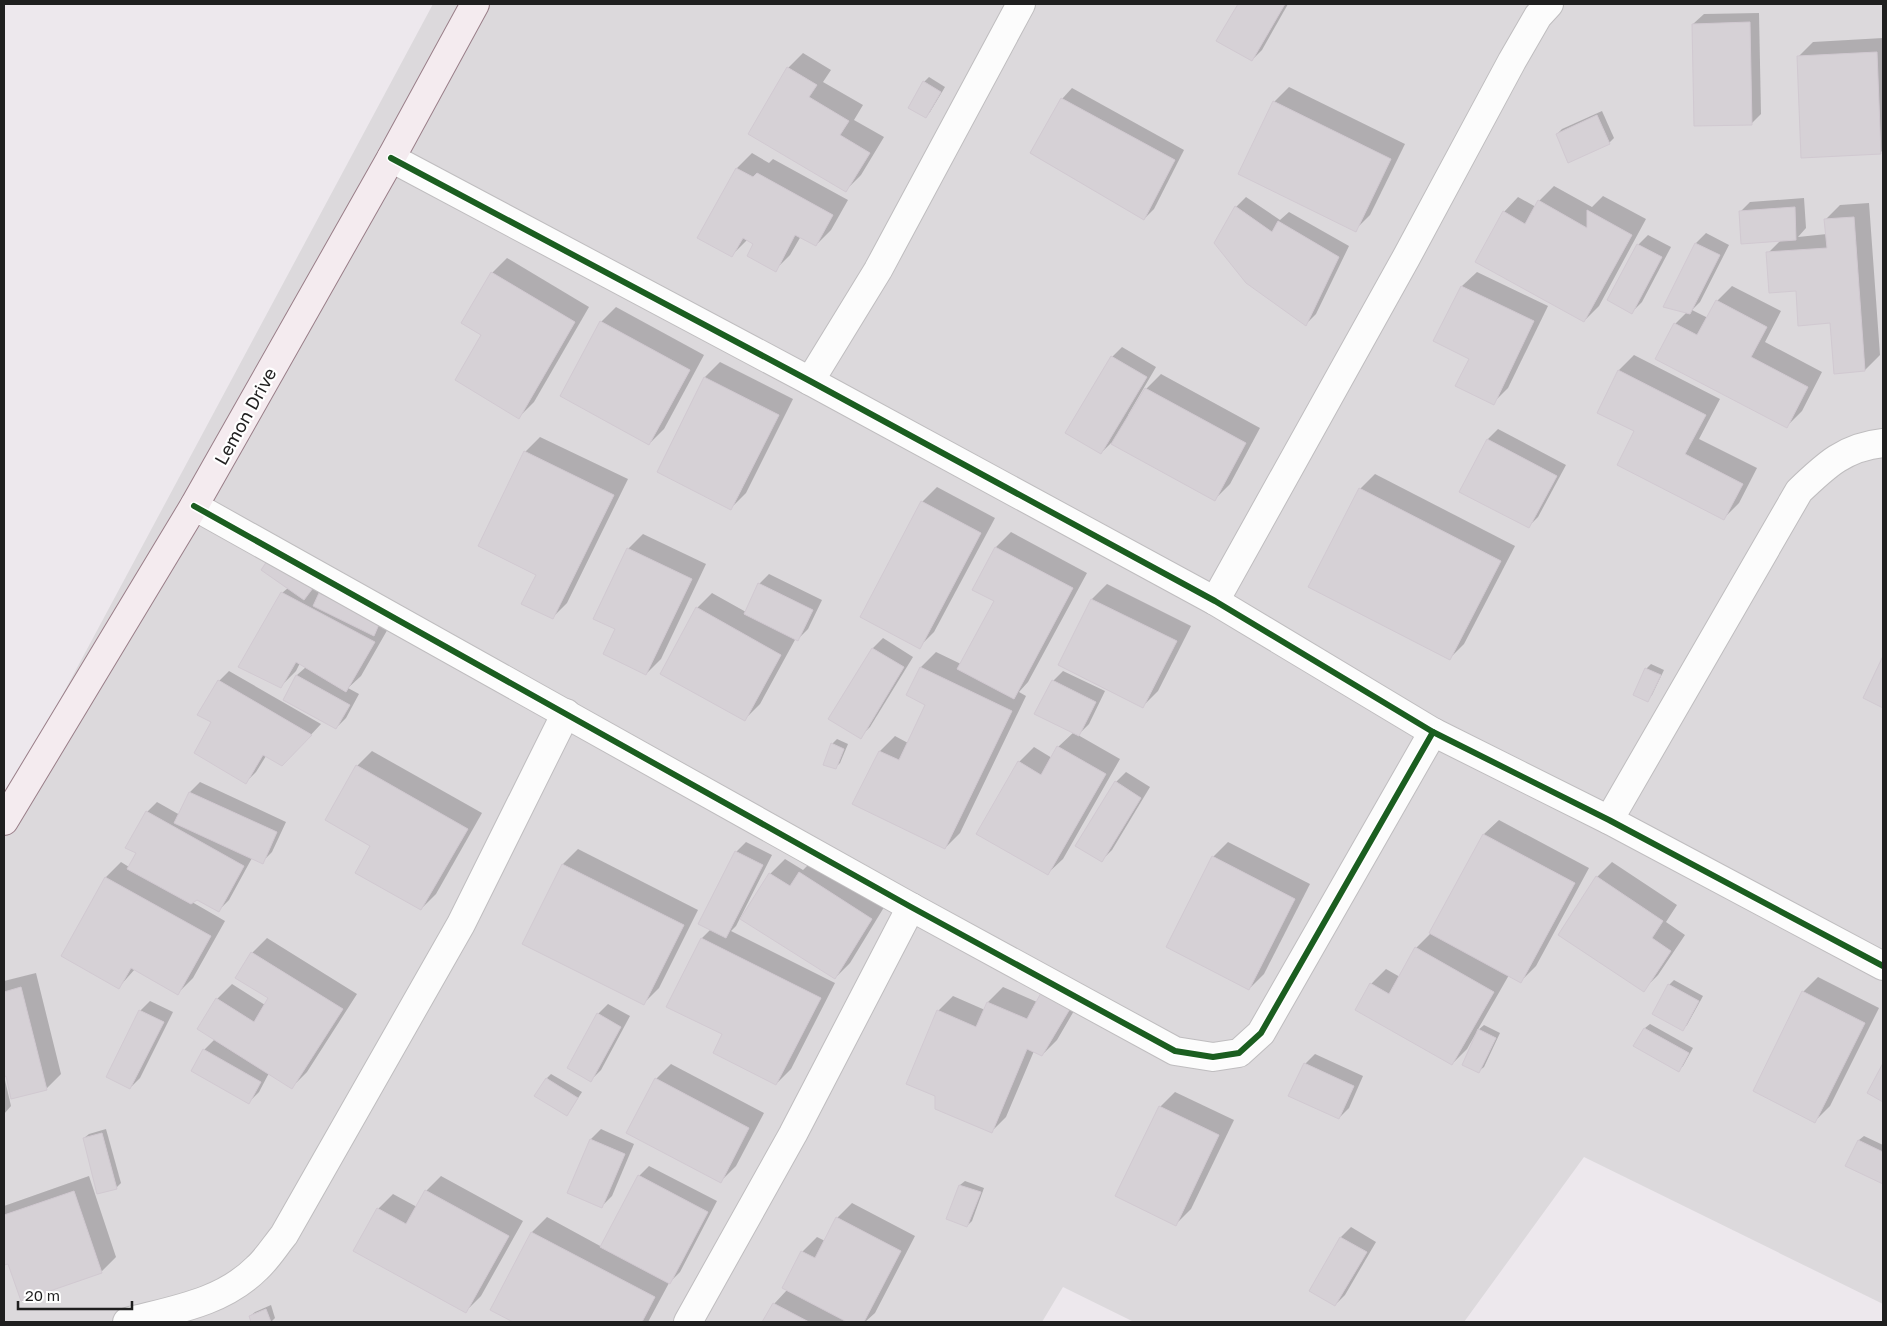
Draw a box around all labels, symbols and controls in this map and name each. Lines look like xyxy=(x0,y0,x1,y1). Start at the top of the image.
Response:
street label: Lemon Drive xyxy=(209,364,281,468)
scale bar xyxy=(18,1278,131,1310)
text: 20 m xyxy=(25,1286,60,1304)

